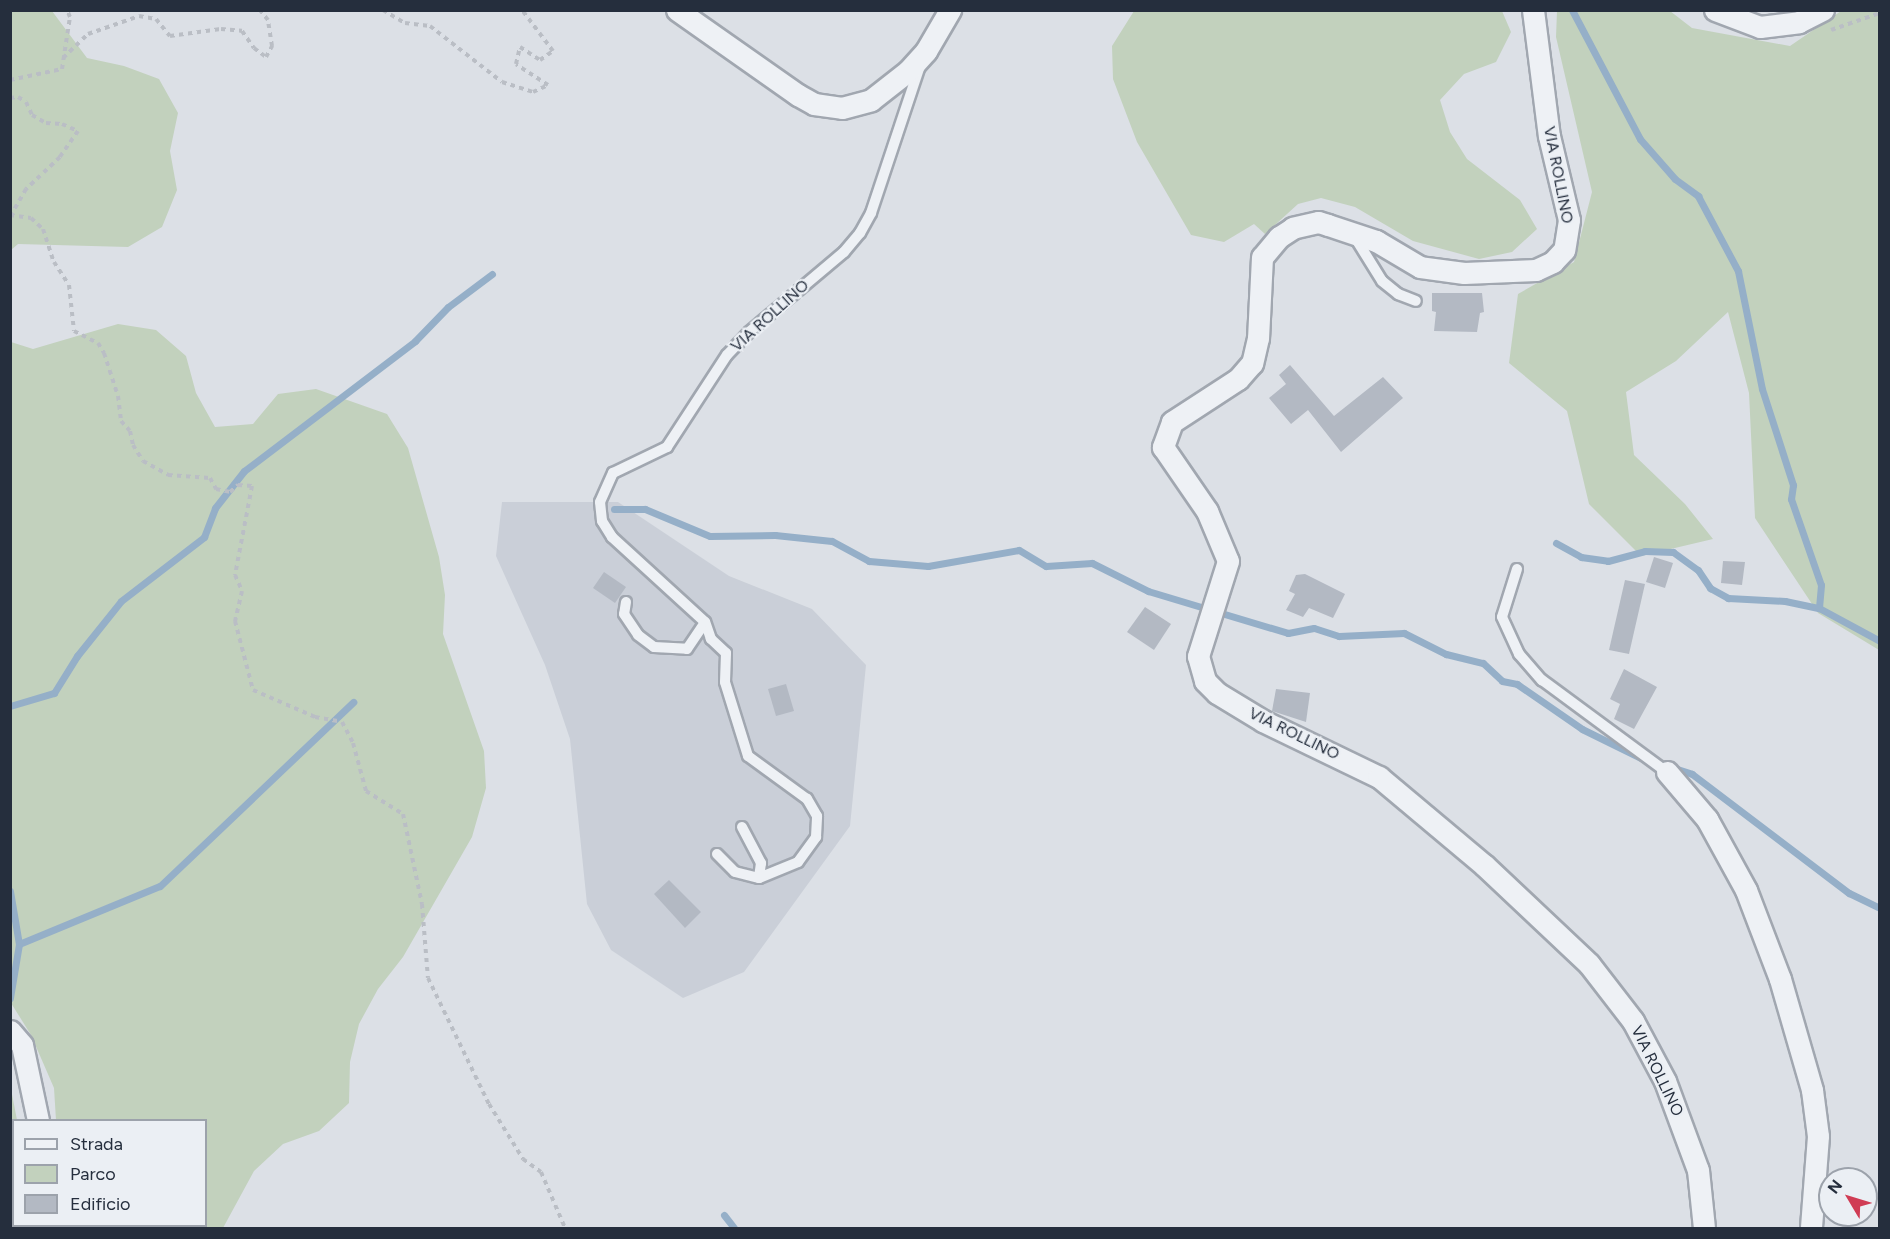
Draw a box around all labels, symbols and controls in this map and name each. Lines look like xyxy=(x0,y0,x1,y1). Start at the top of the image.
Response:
street label: VIA ROLLINO xyxy=(1539,125,1577,225)
street label: VIA ROLLINO xyxy=(727,276,813,356)
street label: VIA ROLLINO xyxy=(1246,704,1342,764)
street label: VIA ROLLINO xyxy=(1627,1023,1687,1119)
legend xyxy=(12,1119,207,1227)
text: Strada xyxy=(70,1133,123,1155)
text: Parco xyxy=(70,1163,116,1185)
north arrow xyxy=(1818,1167,1878,1227)
text: N xyxy=(1824,1176,1846,1198)
text: Edificio xyxy=(70,1193,131,1215)

